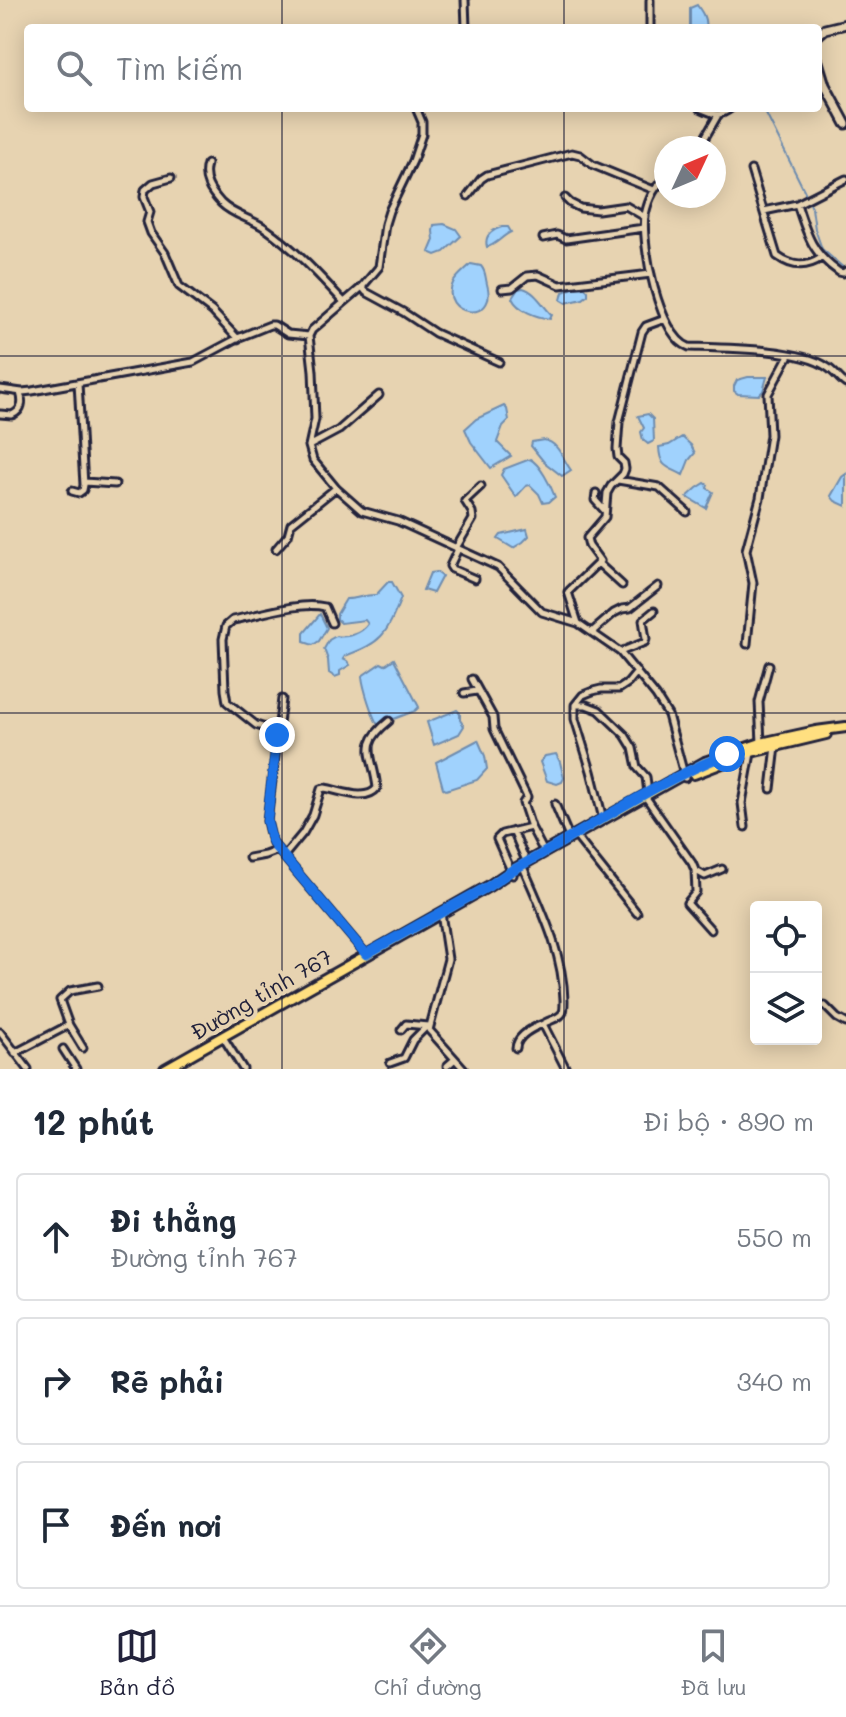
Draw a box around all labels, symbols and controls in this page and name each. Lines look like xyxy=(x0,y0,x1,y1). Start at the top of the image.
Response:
search box xyxy=(24,24,822,112)
icon: search xyxy=(52,46,96,90)
text: Tìm kiếm xyxy=(116,48,243,88)
north arrow xyxy=(654,136,726,208)
route end xyxy=(259,717,295,753)
route start xyxy=(709,736,745,772)
map controls xyxy=(750,901,822,1045)
button: locate xyxy=(750,901,822,973)
street label: Đường tỉnh 767 xyxy=(185,942,337,1046)
button: layers xyxy=(750,973,822,1045)
text: 12 phút xyxy=(32,1099,154,1144)
text: Đi bộ · 890 m xyxy=(643,1104,814,1138)
text: Đi thẳng xyxy=(110,1200,237,1240)
icon: ahead xyxy=(34,1215,78,1259)
text: 550 m xyxy=(737,1220,812,1254)
text: Đường tỉnh 767 xyxy=(110,1240,298,1274)
icon: right xyxy=(34,1359,78,1403)
text: Rẽ phải xyxy=(110,1361,224,1401)
text: 340 m xyxy=(736,1364,812,1398)
icon: arrive xyxy=(34,1503,78,1547)
text: Đến nơi xyxy=(110,1505,223,1545)
tab: Bản đồ xyxy=(99,1624,175,1701)
tab: Chỉ đường xyxy=(374,1624,482,1701)
tab: Đã lưu xyxy=(680,1624,747,1701)

